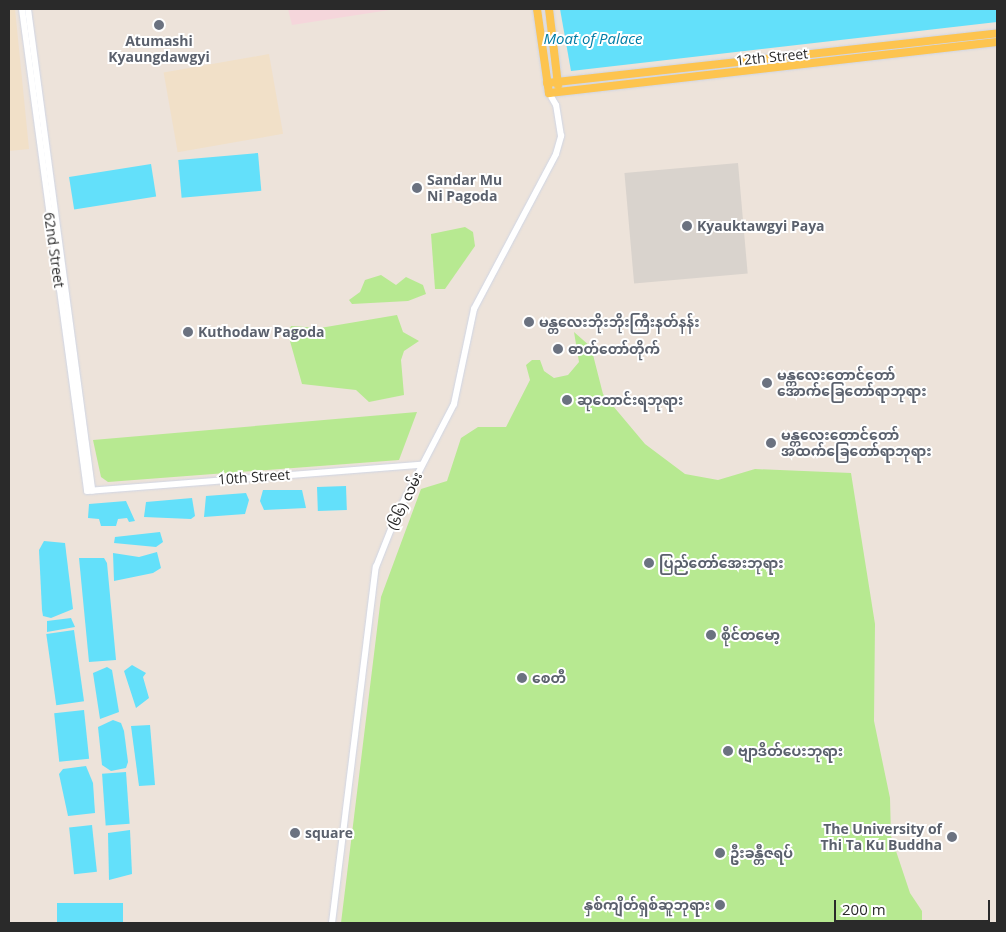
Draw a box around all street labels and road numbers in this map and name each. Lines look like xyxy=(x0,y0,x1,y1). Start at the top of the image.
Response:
street label: 12th Street xyxy=(735,45,809,69)
street label: 62nd Street xyxy=(40,211,68,289)
street label: 10th Street xyxy=(217,466,291,488)
street label: (၆၆) လမ်း xyxy=(384,469,426,533)

